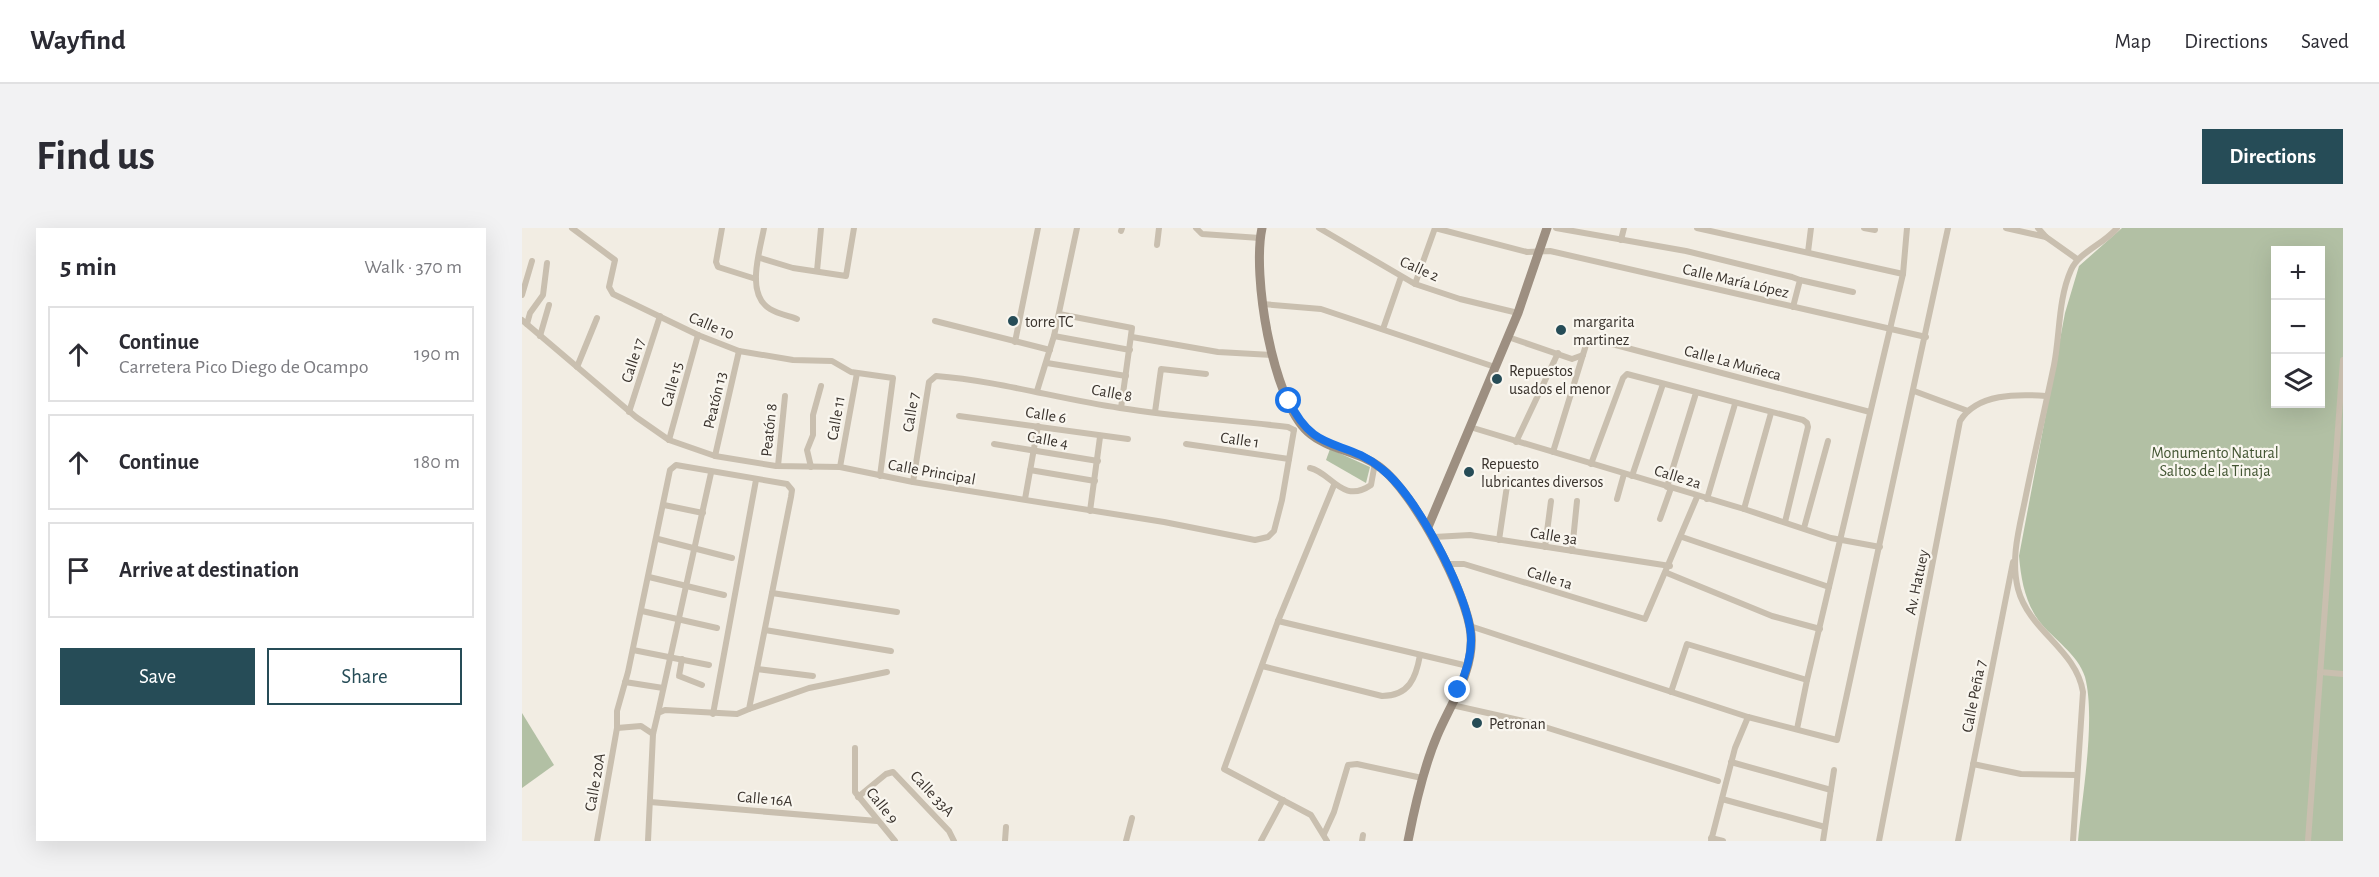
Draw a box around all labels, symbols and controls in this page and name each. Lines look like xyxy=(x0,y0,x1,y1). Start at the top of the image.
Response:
text: Wayfind xyxy=(30,27,126,55)
text: Map xyxy=(2115,31,2151,52)
text: Directions xyxy=(2184,31,2268,52)
text: Saved xyxy=(2301,31,2349,52)
button: Directions xyxy=(2202,129,2343,184)
text: Find us xyxy=(36,135,155,177)
map controls xyxy=(2271,246,2325,408)
button: + xyxy=(2271,246,2325,300)
street label: Calle 2 xyxy=(1398,253,1442,285)
text: 5 min xyxy=(60,254,117,280)
text: Walk · 370 m xyxy=(364,257,462,277)
street label: Calle María López xyxy=(1681,261,1791,301)
button: − xyxy=(2271,300,2325,354)
street label: Calle 10 xyxy=(687,309,737,343)
marker: torre TC xyxy=(1006,314,1020,328)
place label: torre TC xyxy=(1025,314,1073,330)
place label: margarita martinez xyxy=(1573,314,1635,348)
marker: margarita martinez xyxy=(1554,323,1568,337)
text: Continue xyxy=(119,331,199,353)
street label: Calle 17 xyxy=(618,336,648,385)
icon: ahead xyxy=(62,338,95,371)
street label: Calle La Muñeca xyxy=(1683,342,1783,384)
text: 190 m xyxy=(414,344,460,364)
button: layers xyxy=(2271,354,2325,408)
text: Carretera Pico Diego de Ocampo xyxy=(119,357,369,377)
street label: Calle 15 xyxy=(658,360,686,408)
place label: Repuestos usados el menor xyxy=(1509,363,1611,397)
street label: Peatón 13 xyxy=(701,370,729,430)
marker: Repuestos usados el menor xyxy=(1490,372,1504,386)
street label: Calle 8 xyxy=(1090,382,1134,404)
route start xyxy=(1275,387,1301,413)
street label: Calle 7 xyxy=(900,391,922,433)
street label: Calle 11 xyxy=(824,395,848,442)
street label: Peatón 8 xyxy=(758,403,780,458)
street label: Calle 6 xyxy=(1024,404,1067,426)
street label: Calle 4 xyxy=(1026,429,1070,452)
street label: Calle 1 xyxy=(1219,429,1260,451)
park label: Monumento Natural Saltos de la Tinaja xyxy=(2151,445,2279,480)
icon: ahead xyxy=(62,446,95,479)
text: Continue xyxy=(119,451,199,473)
text: 180 m xyxy=(414,452,460,472)
street label: Calle Principal xyxy=(887,456,977,488)
place label: Repuesto lubricantes diversos xyxy=(1481,456,1604,490)
street label: Calle 2a xyxy=(1652,462,1703,492)
marker: Repuesto lubricantes diversos xyxy=(1462,465,1476,479)
street label: Calle 3a xyxy=(1529,524,1579,548)
street label: Av. Hatuey xyxy=(1902,548,1933,617)
icon: arrive xyxy=(62,554,95,587)
text: Arrive at destination xyxy=(119,559,299,581)
street label: Calle 1a xyxy=(1525,564,1574,592)
button: Save xyxy=(60,648,255,705)
button: Share xyxy=(267,648,462,705)
street label: Calle Peña 7 xyxy=(1959,658,1989,734)
route end xyxy=(1444,676,1470,702)
marker: Petronan xyxy=(1470,716,1484,730)
place label: Petronan xyxy=(1489,716,1546,732)
street label: Calle 20A xyxy=(582,752,608,812)
street label: Calle 33A xyxy=(907,768,957,820)
street label: Calle 9 xyxy=(863,785,901,827)
street label: Calle 16A xyxy=(736,789,793,809)

